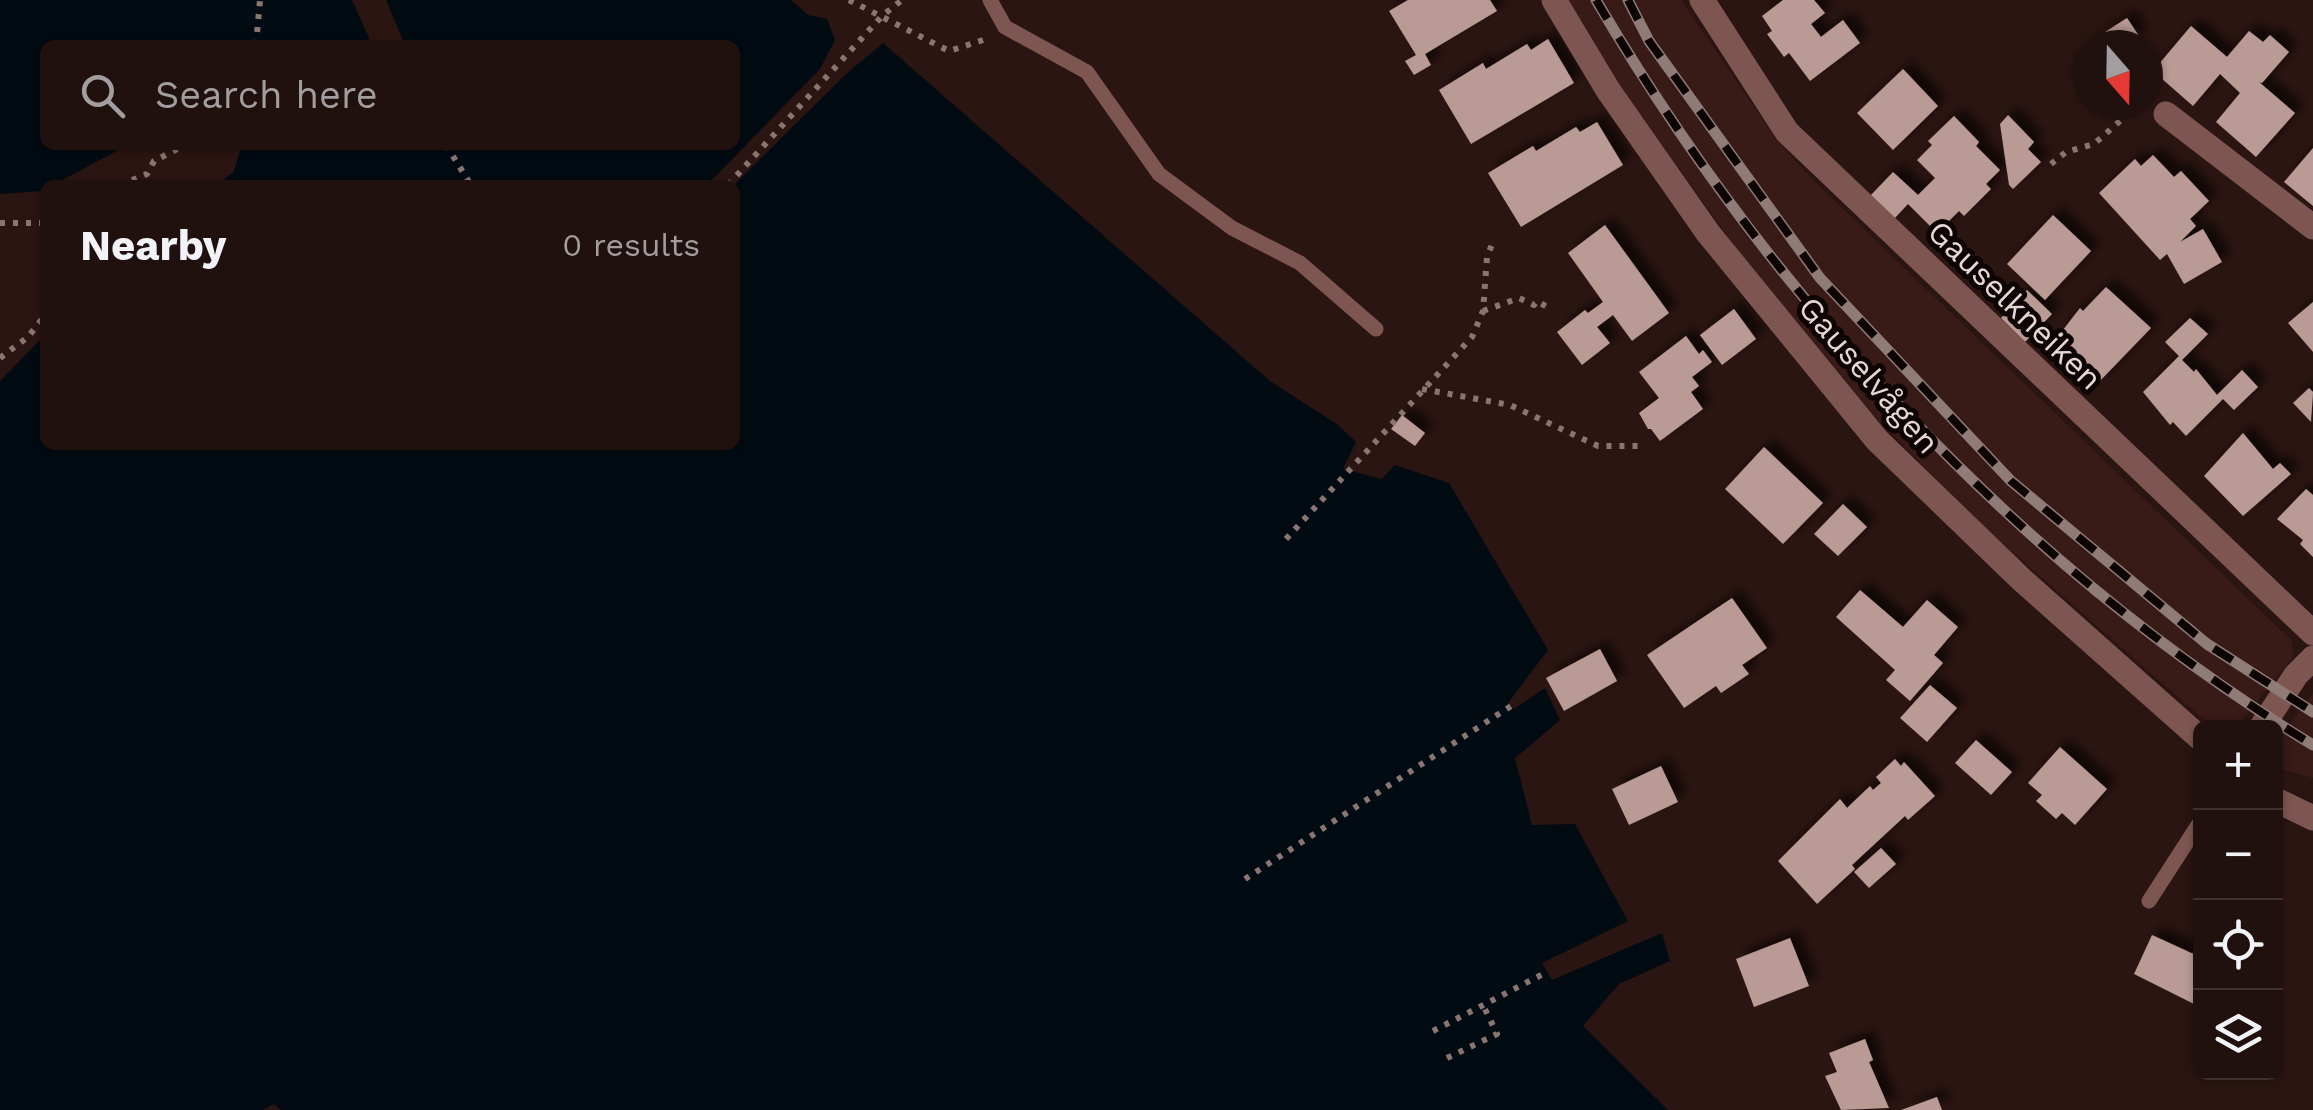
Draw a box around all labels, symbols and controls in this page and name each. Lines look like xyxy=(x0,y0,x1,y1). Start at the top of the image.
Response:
north arrow xyxy=(2073,30,2163,120)
search box xyxy=(40,40,740,150)
icon: search xyxy=(75,68,130,123)
text: Search here xyxy=(155,73,378,117)
street label: Gauselkneiken xyxy=(1920,213,2110,397)
text: Nearby xyxy=(80,221,227,270)
text: 0 results xyxy=(562,226,700,264)
street label: Gauselvågen xyxy=(1791,289,1947,461)
map controls xyxy=(2193,720,2283,1080)
button: + xyxy=(2193,720,2283,810)
button: − xyxy=(2193,810,2283,900)
button: locate xyxy=(2193,900,2283,990)
button: layers xyxy=(2193,990,2283,1080)

